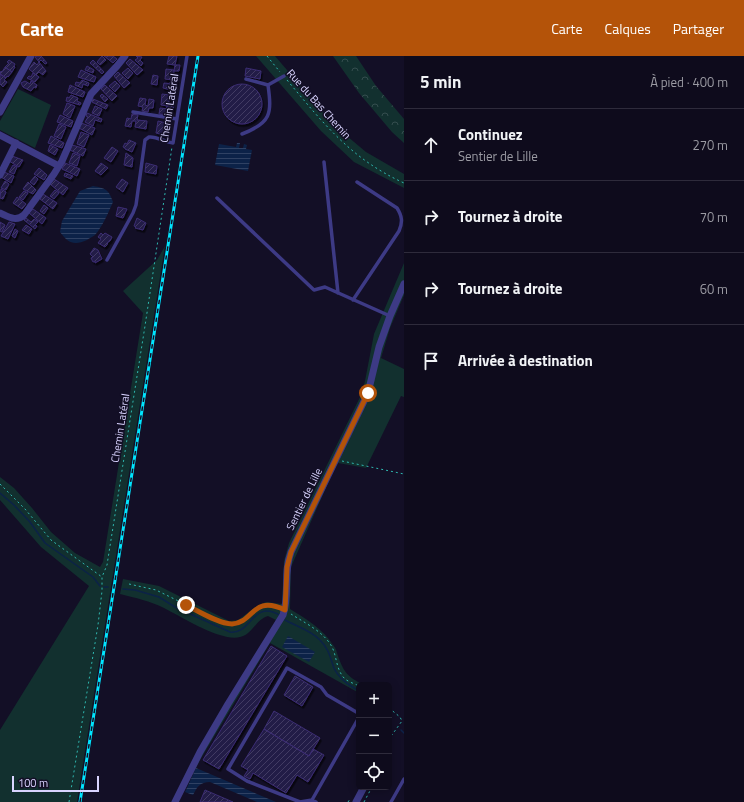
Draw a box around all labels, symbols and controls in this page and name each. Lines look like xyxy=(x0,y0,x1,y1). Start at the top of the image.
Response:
text: Carte xyxy=(20,14,64,43)
text: Carte xyxy=(551,18,583,39)
text: Calques xyxy=(605,18,651,39)
text: Partager xyxy=(673,18,724,39)
street label: Rue du Bas Chemin xyxy=(283,65,355,143)
text: 5 min xyxy=(420,69,461,95)
street label: Chemin Latéral xyxy=(156,72,182,144)
text: À pied · 400 m xyxy=(650,72,728,92)
text: Continuez xyxy=(458,123,523,146)
icon: ahead xyxy=(420,134,442,156)
text: 270 m xyxy=(692,135,728,155)
text: Sentier de Lille xyxy=(458,146,538,166)
text: Tournez à droite xyxy=(458,205,563,228)
icon: right xyxy=(420,206,442,228)
text: 70 m xyxy=(700,207,728,227)
text: Tournez à droite xyxy=(458,277,563,300)
icon: right xyxy=(420,278,442,300)
text: 60 m xyxy=(700,279,728,299)
text: Arrivée à destination xyxy=(458,349,593,372)
icon: arrive xyxy=(420,350,442,372)
route start xyxy=(359,384,377,402)
street label: Chemin Latéral xyxy=(107,392,133,464)
street label: Sentier de Lille xyxy=(282,465,326,533)
route end xyxy=(177,596,195,614)
map controls xyxy=(356,682,392,790)
button: + xyxy=(356,682,392,718)
button: − xyxy=(356,718,392,754)
button: locate xyxy=(356,754,392,790)
scale bar xyxy=(12,774,99,793)
text: 100 m xyxy=(18,775,48,791)

